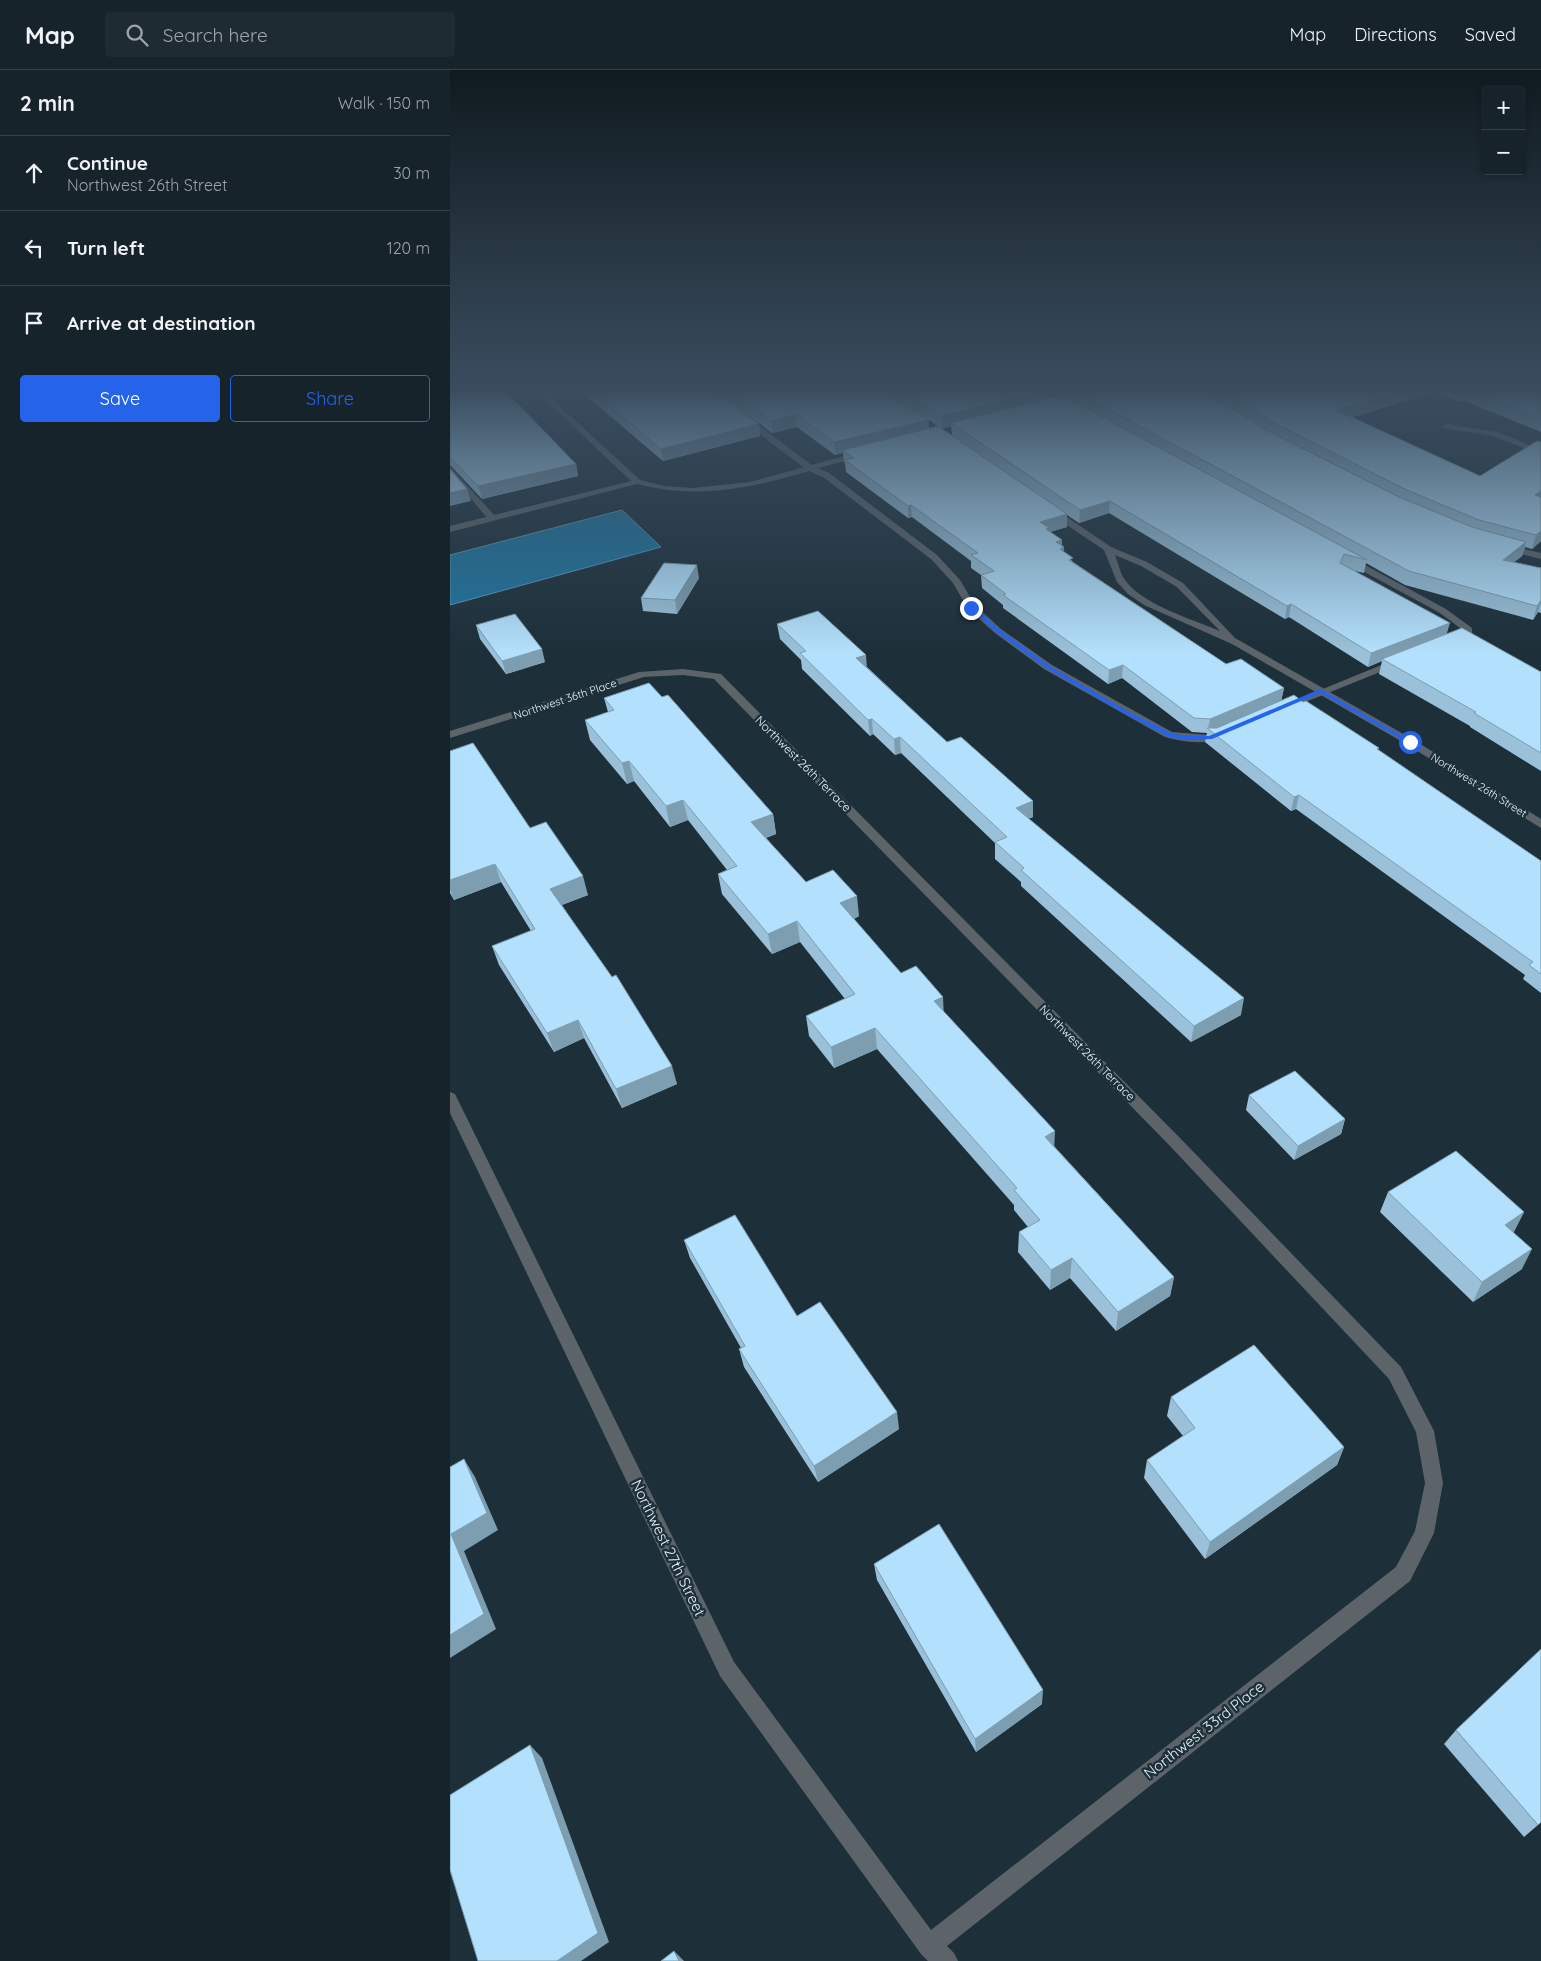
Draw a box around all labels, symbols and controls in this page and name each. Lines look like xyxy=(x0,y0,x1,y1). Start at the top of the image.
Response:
search box xyxy=(105,12,455,57)
text: Map xyxy=(25,20,75,50)
icon: search xyxy=(123,21,151,49)
text: Search here xyxy=(163,23,268,47)
text: Map xyxy=(1289,23,1326,46)
text: Directions xyxy=(1354,23,1437,46)
text: Saved xyxy=(1465,23,1516,46)
map controls xyxy=(1481,85,1526,175)
button: + xyxy=(1481,85,1526,130)
text: 2 min xyxy=(20,90,75,116)
text: Walk · 150 m xyxy=(338,93,430,113)
button: − xyxy=(1481,130,1526,175)
text: Continue xyxy=(67,151,148,175)
icon: ahead xyxy=(20,159,48,187)
text: 30 m xyxy=(393,163,430,183)
text: Northwest 26th Street xyxy=(67,175,227,195)
icon: left xyxy=(20,234,48,262)
text: Turn left xyxy=(67,236,145,260)
text: 120 m xyxy=(387,238,430,258)
icon: arrive xyxy=(20,309,48,337)
text: Arrive at destination xyxy=(67,311,256,335)
button: Save xyxy=(20,375,220,422)
button: Share xyxy=(230,375,430,422)
route end xyxy=(960,597,983,620)
street label: Northwest 36th Place xyxy=(512,676,618,722)
street label: Northwest 26th Terrace xyxy=(752,713,855,815)
route start xyxy=(1399,731,1422,754)
street label: Northwest 26th Street xyxy=(1429,750,1530,820)
street label: Northwest 26th Terrace xyxy=(1036,1002,1139,1104)
street label: Northwest 27th Street xyxy=(627,1476,710,1619)
street label: Northwest 33rd Place xyxy=(1140,1677,1268,1782)

